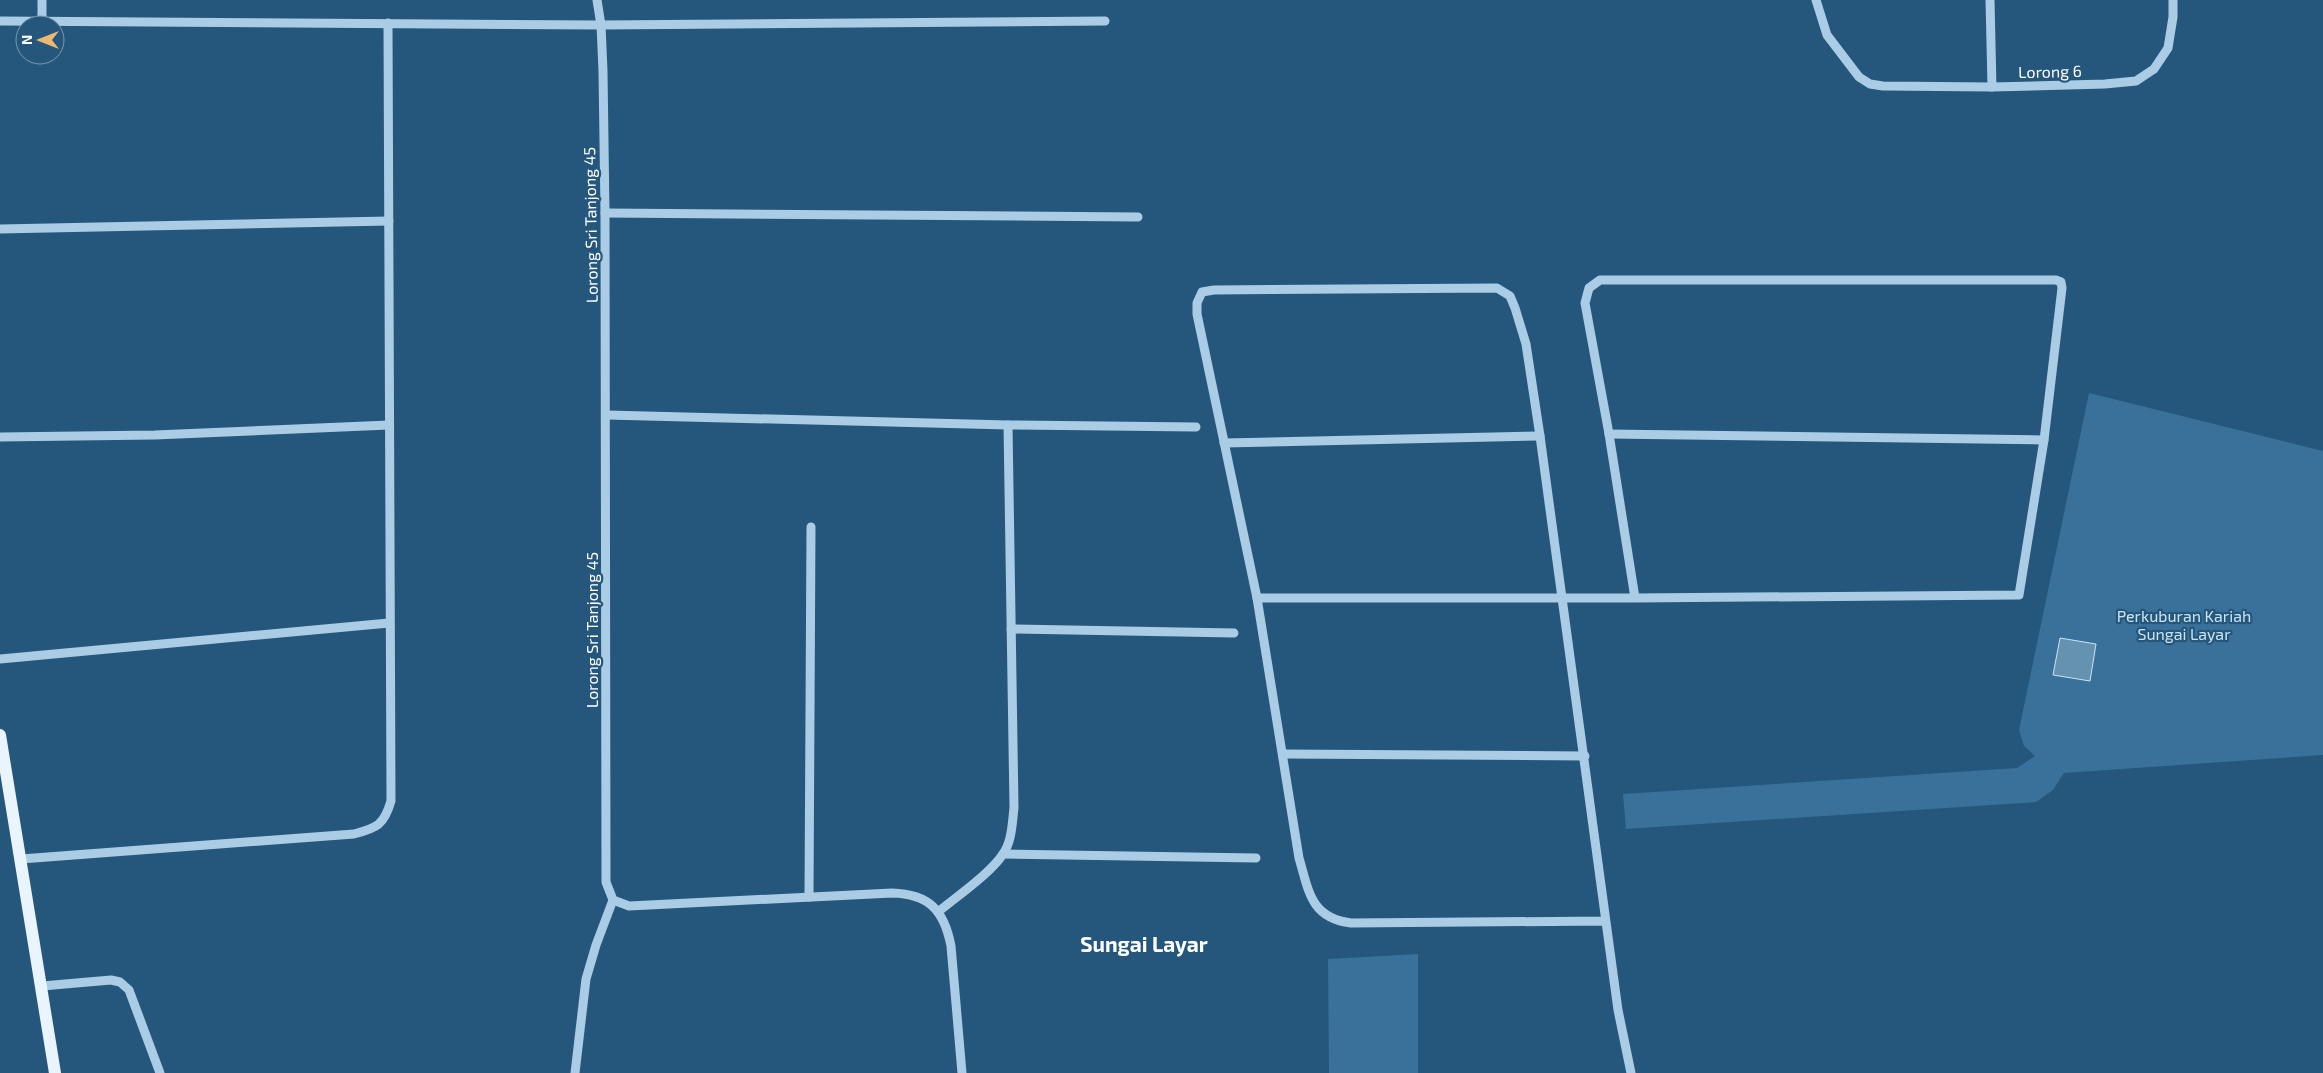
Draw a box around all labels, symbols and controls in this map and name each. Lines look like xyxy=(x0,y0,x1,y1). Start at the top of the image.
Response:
north arrow xyxy=(15,15,65,65)
text: N xyxy=(18,35,35,45)
street label: Lorong 6 xyxy=(2018,61,2082,81)
street label: Lorong Sri Tanjong 45 xyxy=(579,147,602,303)
street label: Lorong Sri Tanjong 45 xyxy=(582,552,602,708)
park label: Perkuburan Kariah Sungai Layar xyxy=(2117,606,2251,643)
district label: Sungai Layar xyxy=(1080,931,1208,957)

